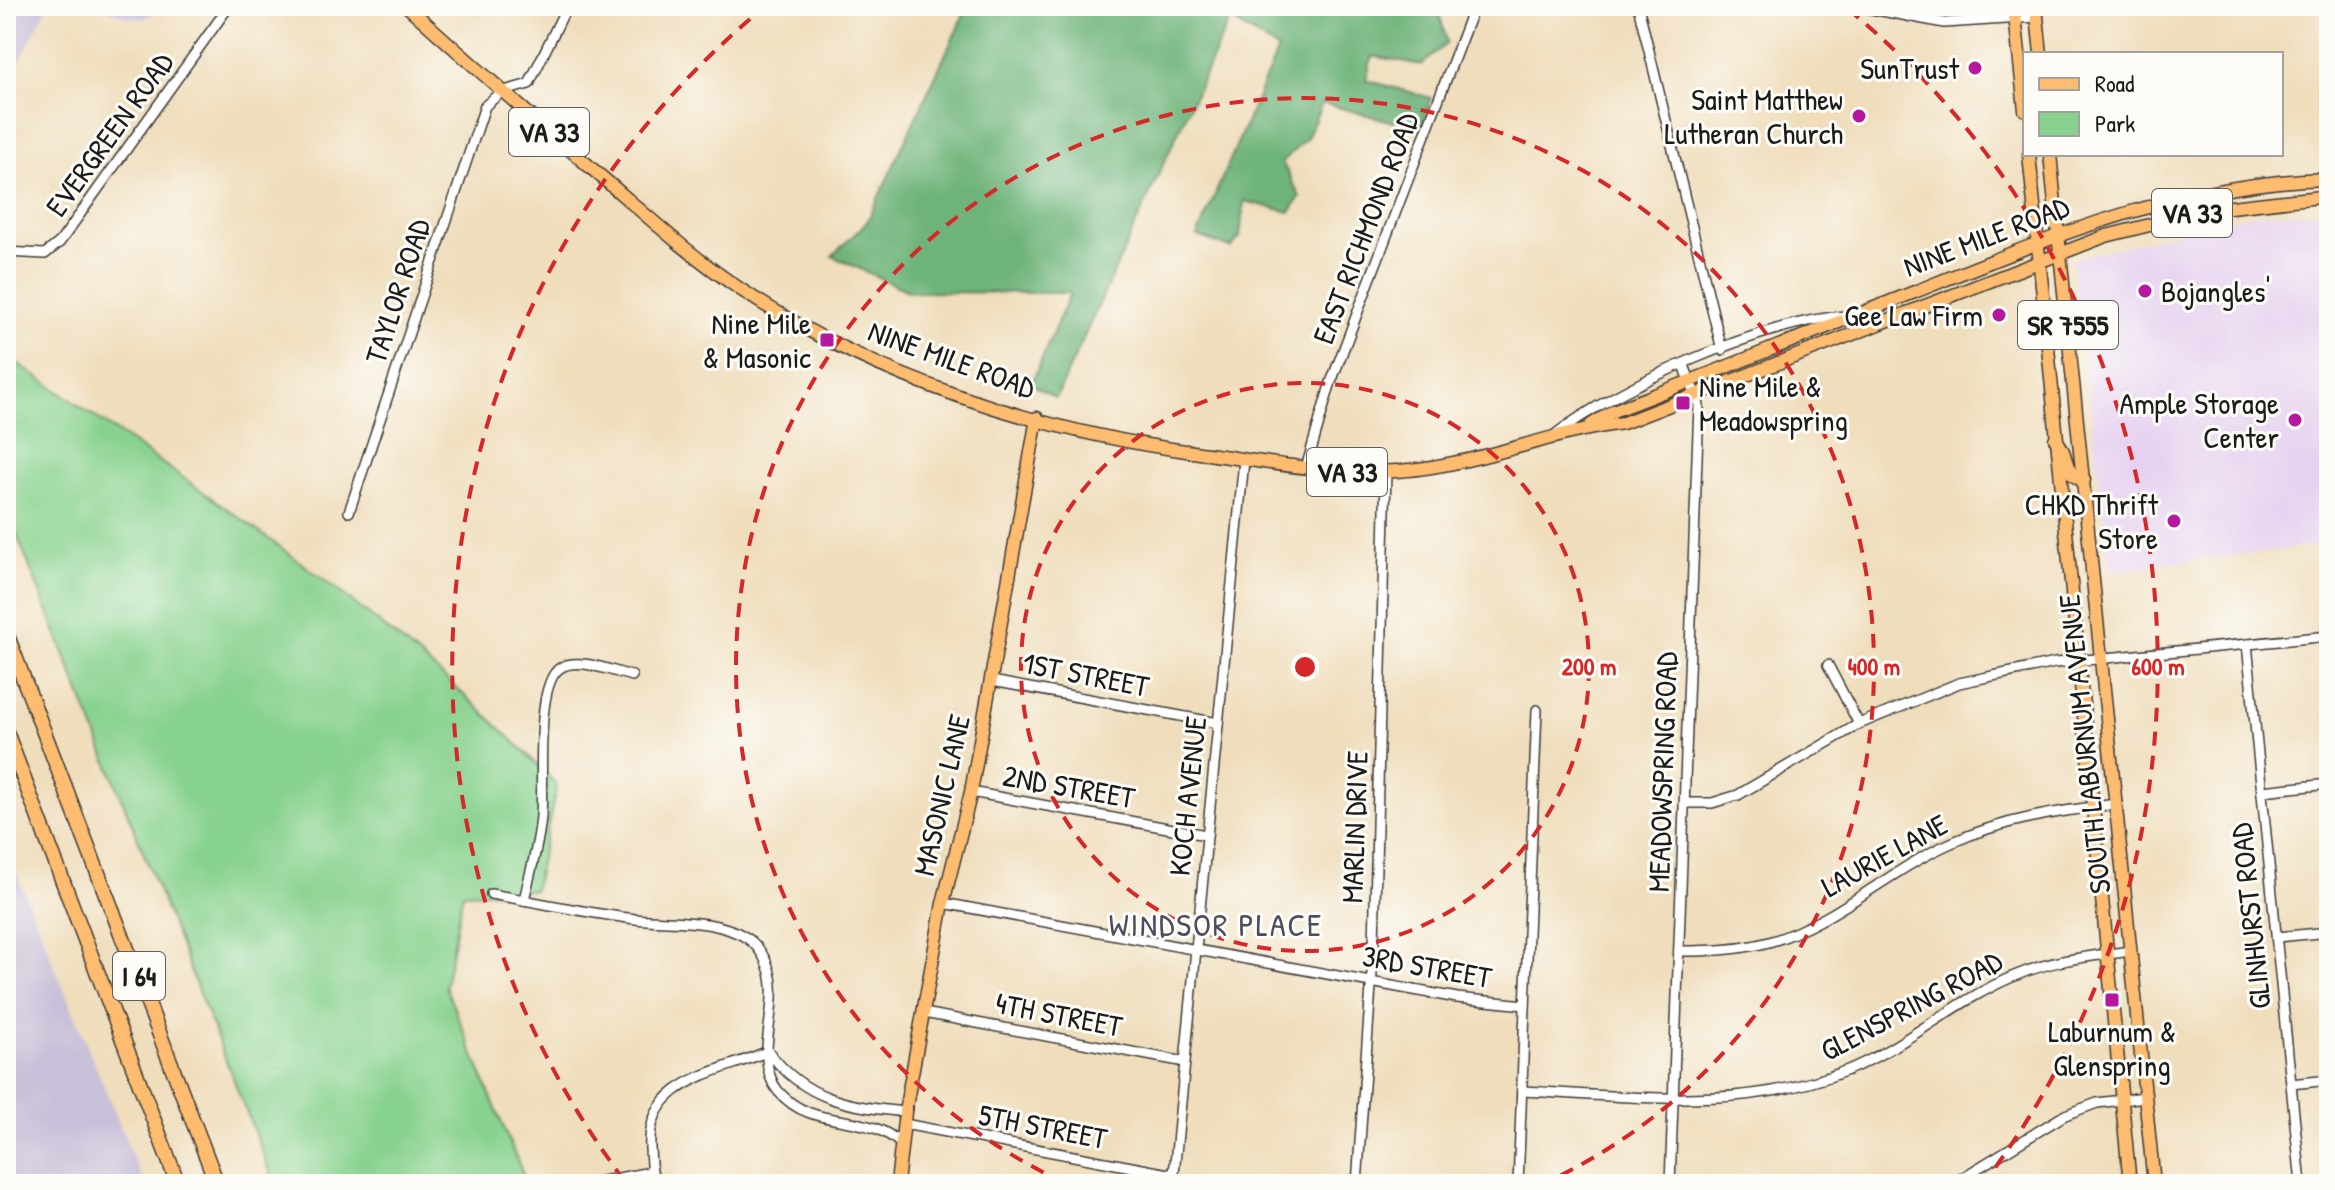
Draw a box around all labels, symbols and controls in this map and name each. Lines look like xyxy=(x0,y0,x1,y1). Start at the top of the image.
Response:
street label: EVERGREEN ROAD xyxy=(36,43,183,224)
place label: SunTrust xyxy=(1860,48,1960,88)
legend xyxy=(2023,52,2283,156)
marker: SunTrust xyxy=(1966,59,1984,77)
text: Road xyxy=(2095,67,2134,99)
place label: Saint Matthew Lutheran Church xyxy=(1664,79,1843,153)
street label: EAST RICHMOND ROAD xyxy=(1303,106,1428,349)
marker: Saint Matthew Lutheran Church xyxy=(1850,107,1868,125)
text: Park xyxy=(2095,107,2135,139)
road number: VA 33 xyxy=(509,108,589,156)
street label: NINE MILE ROAD xyxy=(1897,186,2075,286)
road number: VA 33 xyxy=(2152,189,2232,237)
street label: TAYLOR ROAD xyxy=(355,213,439,368)
place label: Bojangles' xyxy=(2161,271,2270,311)
marker: Bojangles' xyxy=(2136,282,2154,300)
place label: Gee Law Firm xyxy=(1844,295,1983,335)
road number: SR 7555 xyxy=(2018,301,2118,349)
place label: Nine Mile & Masonic xyxy=(703,303,811,377)
marker: Gee Law Firm xyxy=(1990,306,2008,324)
street label: NINE MILE ROAD xyxy=(863,310,1042,408)
marker: Nine Mile & Masonic xyxy=(818,331,836,349)
place label: Nine Mile & Meadowspring xyxy=(1699,366,1848,440)
place label: Ample Storage Center xyxy=(2120,383,2279,457)
marker: Nine Mile & Meadowspring xyxy=(1674,394,1692,412)
marker: Ample Storage Center xyxy=(2286,411,2304,429)
road number: VA 33 xyxy=(1307,448,1387,496)
place label: CHKD Thrift Store xyxy=(2025,484,2159,558)
marker: CHKD Thrift Store xyxy=(2165,512,2183,530)
street label: SOUTH LABURNUM AVENUE xyxy=(2048,592,2120,896)
street label: 1ST STREET xyxy=(1020,642,1153,706)
text: 200 m xyxy=(1562,650,1616,682)
street label: MEADOWSPRING ROAD xyxy=(1638,650,1686,893)
text: 400 m xyxy=(1848,650,1900,682)
text: 600 m xyxy=(2132,650,2184,682)
centre of rings xyxy=(1291,653,1319,681)
street label: MASONIC LANE xyxy=(903,710,979,880)
street label: KOCH AVENUE xyxy=(1159,714,1215,878)
street label: MARLIN DRIVE xyxy=(1331,750,1377,904)
street label: 2ND STREET xyxy=(1000,755,1139,817)
street label: LAURIE LANE xyxy=(1814,804,1954,906)
street label: GLINHURST ROAD xyxy=(2220,820,2280,1011)
district label: WINDSOR PLACE xyxy=(1109,903,1323,946)
street label: 3RD STREET xyxy=(1359,935,1496,997)
street label: GLENSPRING ROAD xyxy=(1813,940,2009,1070)
road number: I 64 xyxy=(113,952,165,1000)
street label: 4TH STREET xyxy=(992,982,1127,1046)
marker: Laburnum & Glenspring xyxy=(2103,991,2121,1009)
place label: Laburnum & Glenspring xyxy=(2048,1011,2176,1085)
street label: 5TH STREET xyxy=(976,1094,1111,1158)

